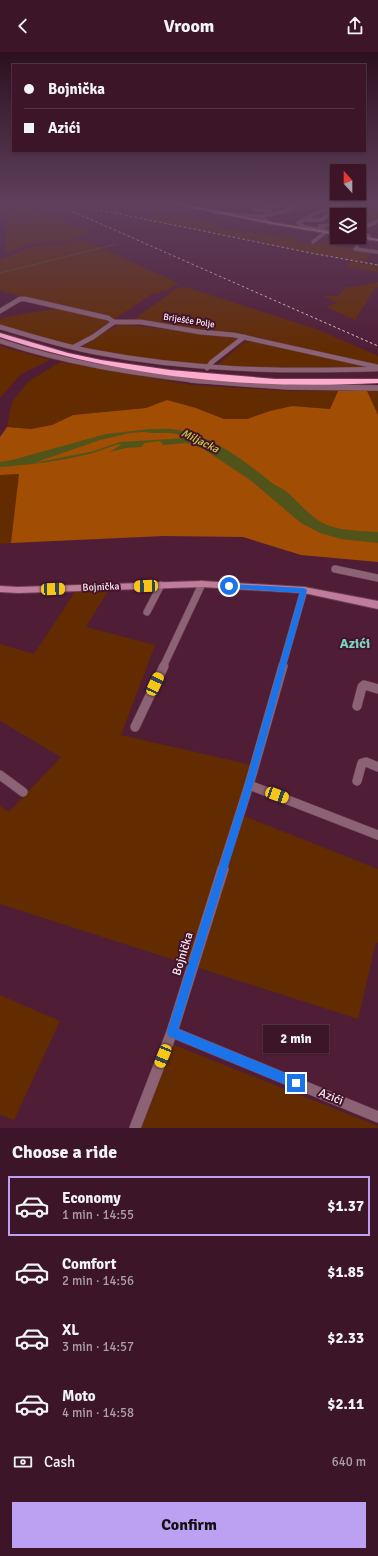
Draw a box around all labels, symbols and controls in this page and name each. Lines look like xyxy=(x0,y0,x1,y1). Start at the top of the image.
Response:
icon: back xyxy=(12,15,34,37)
text: Vroom xyxy=(164,15,214,37)
icon: share xyxy=(344,15,366,37)
text: Bojnička xyxy=(48,80,105,98)
text: Azići xyxy=(48,119,81,137)
north arrow xyxy=(330,164,366,200)
map controls xyxy=(330,164,366,244)
button: layers xyxy=(330,208,366,244)
street label: Briješće Polje xyxy=(162,312,216,331)
water label: Miljacka xyxy=(179,426,221,456)
route start xyxy=(220,577,238,595)
street label: Bojnička xyxy=(82,580,120,594)
car xyxy=(134,580,158,592)
car xyxy=(41,583,65,595)
district label: Azići xyxy=(340,635,370,652)
car xyxy=(144,671,166,697)
car xyxy=(264,785,290,805)
street label: Bojnička xyxy=(169,931,197,977)
callout: 2 min xyxy=(263,1025,329,1053)
text: 2 min xyxy=(280,1031,312,1047)
car xyxy=(153,1043,173,1069)
route end xyxy=(287,1074,305,1092)
street label: Azići xyxy=(317,1085,345,1109)
text: Choose a ride xyxy=(12,1141,117,1163)
icon: car xyxy=(14,1188,50,1224)
text: Economy xyxy=(62,1189,121,1207)
text: $1.37 xyxy=(327,1197,364,1215)
text: 1 min · 14:55 xyxy=(62,1207,134,1223)
icon: car xyxy=(14,1254,50,1290)
text: Comfort xyxy=(62,1255,116,1273)
text: $1.85 xyxy=(327,1263,364,1281)
text: 2 min · 14:56 xyxy=(62,1273,134,1289)
icon: car xyxy=(14,1320,50,1356)
text: XL xyxy=(62,1321,79,1339)
text: $2.33 xyxy=(327,1329,364,1347)
text: 3 min · 14:57 xyxy=(62,1339,134,1355)
icon: car xyxy=(14,1386,50,1422)
text: Moto xyxy=(62,1387,96,1405)
text: $2.11 xyxy=(327,1395,364,1413)
text: 4 min · 14:58 xyxy=(62,1405,134,1421)
icon: cash xyxy=(12,1451,34,1473)
text: Cash xyxy=(44,1453,75,1471)
text: 640 m xyxy=(332,1454,366,1470)
button: Confirm xyxy=(12,1502,366,1548)

